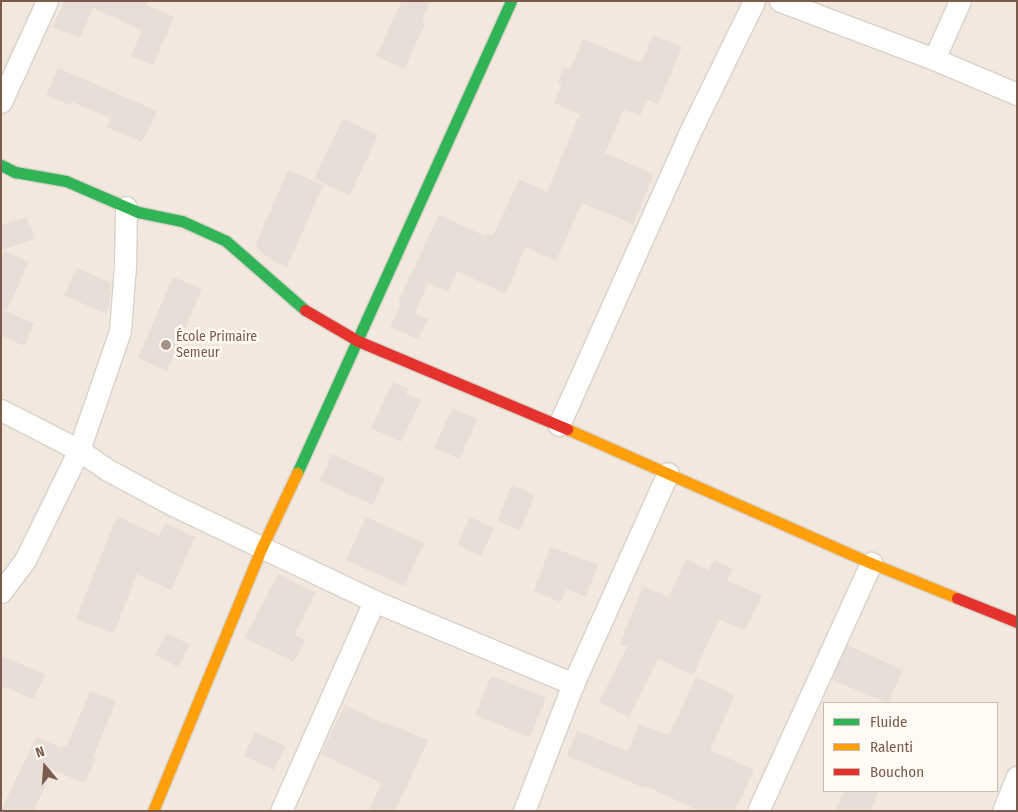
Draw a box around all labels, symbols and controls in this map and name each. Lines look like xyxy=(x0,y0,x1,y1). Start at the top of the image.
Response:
place label: École Primaire Semeur xyxy=(176,329,257,362)
marker: École Primaire Semeur xyxy=(160,339,172,351)
legend xyxy=(823,702,998,792)
text: Fluide xyxy=(870,713,907,731)
text: Ralenti xyxy=(870,738,913,756)
north arrow xyxy=(20,742,70,792)
text: N xyxy=(34,743,47,762)
text: Bouchon xyxy=(870,763,924,781)

